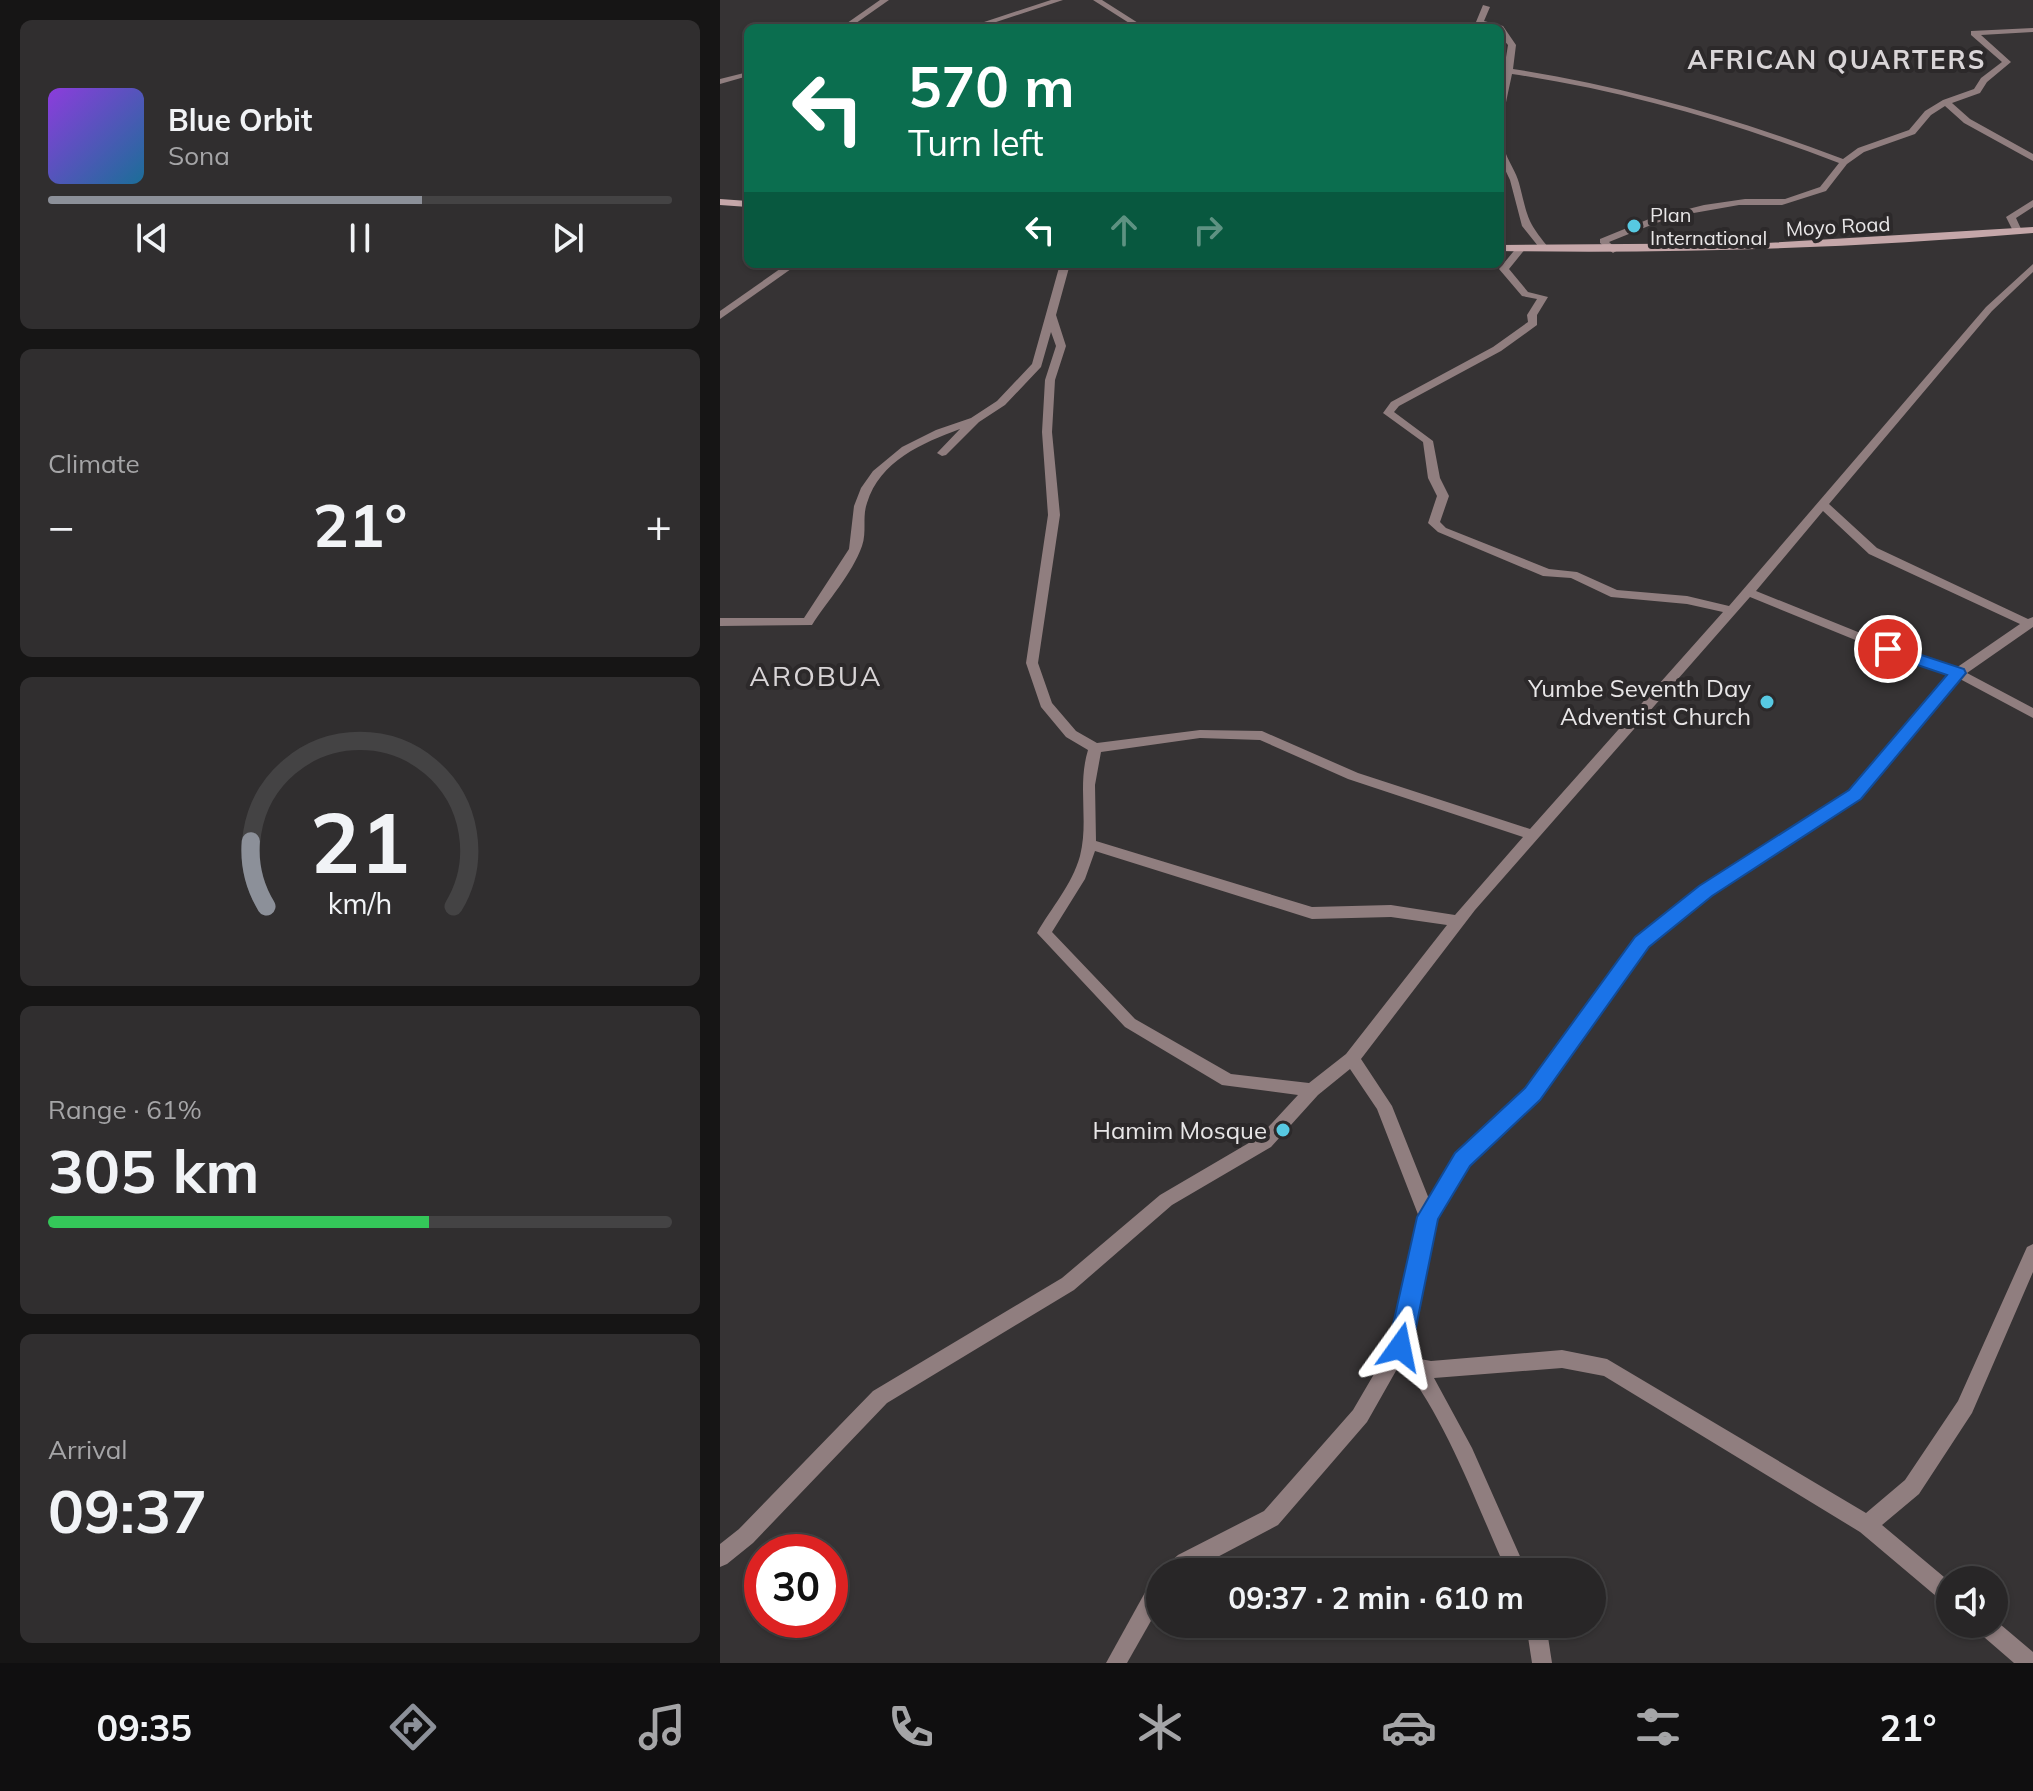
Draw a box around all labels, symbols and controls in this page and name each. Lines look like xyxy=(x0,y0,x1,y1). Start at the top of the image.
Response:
district label: AFRICAN QUARTERS xyxy=(1687,43,1987,76)
text: 570 m xyxy=(908,51,1075,121)
icon: left xyxy=(776,56,880,160)
text: Blue Orbit xyxy=(168,101,312,139)
text: Turn left xyxy=(908,120,1044,165)
text: Sona xyxy=(168,139,230,172)
place label: Plan International xyxy=(1650,202,1767,250)
icon: left xyxy=(1018,208,1062,252)
icon: ahead xyxy=(1102,208,1146,252)
icon: right xyxy=(1186,208,1230,252)
street label: Moyo Road xyxy=(1785,211,1891,241)
icon: previous xyxy=(130,216,174,260)
icon: pause xyxy=(338,216,382,260)
icon: next xyxy=(546,216,590,260)
marker: Plan International xyxy=(1625,217,1643,235)
text: Climate xyxy=(48,447,140,480)
text: 21° xyxy=(313,487,407,562)
text: − xyxy=(48,498,74,553)
text: + xyxy=(646,498,672,553)
pin xyxy=(1854,615,1922,683)
icon: arrive xyxy=(1866,627,1910,671)
district label: AROBUA xyxy=(749,658,883,693)
place label: Yumbe Seventh Day Adventist Church xyxy=(1527,673,1751,731)
marker: Yumbe Seventh Day Adventist Church xyxy=(1758,693,1776,711)
text: 21 xyxy=(310,789,410,894)
text: km/h xyxy=(328,886,392,922)
text: Range · 61% xyxy=(48,1093,202,1126)
place label: Hamim Mosque xyxy=(1093,1115,1267,1145)
marker: Hamim Mosque xyxy=(1274,1121,1292,1139)
text: 305 km xyxy=(48,1133,260,1208)
position arrow xyxy=(1358,1305,1442,1389)
text: Arrival xyxy=(48,1433,128,1466)
text: 09:37 xyxy=(48,1473,207,1548)
speed limit sign: 30 xyxy=(744,1534,848,1638)
map controls xyxy=(1936,1566,2008,1638)
button: sound xyxy=(1936,1566,2008,1638)
text: 09:37 · 2 min · 610 m xyxy=(1228,1579,1524,1617)
icon: directions xyxy=(385,1699,441,1755)
icon: music xyxy=(634,1699,690,1755)
icon: phone xyxy=(883,1699,939,1755)
icon: climate xyxy=(1132,1699,1188,1755)
icon: car xyxy=(1381,1699,1437,1755)
icon: filters xyxy=(1630,1699,1686,1755)
text: 09:35 xyxy=(97,1705,192,1750)
text: 21° xyxy=(1880,1705,1936,1750)

